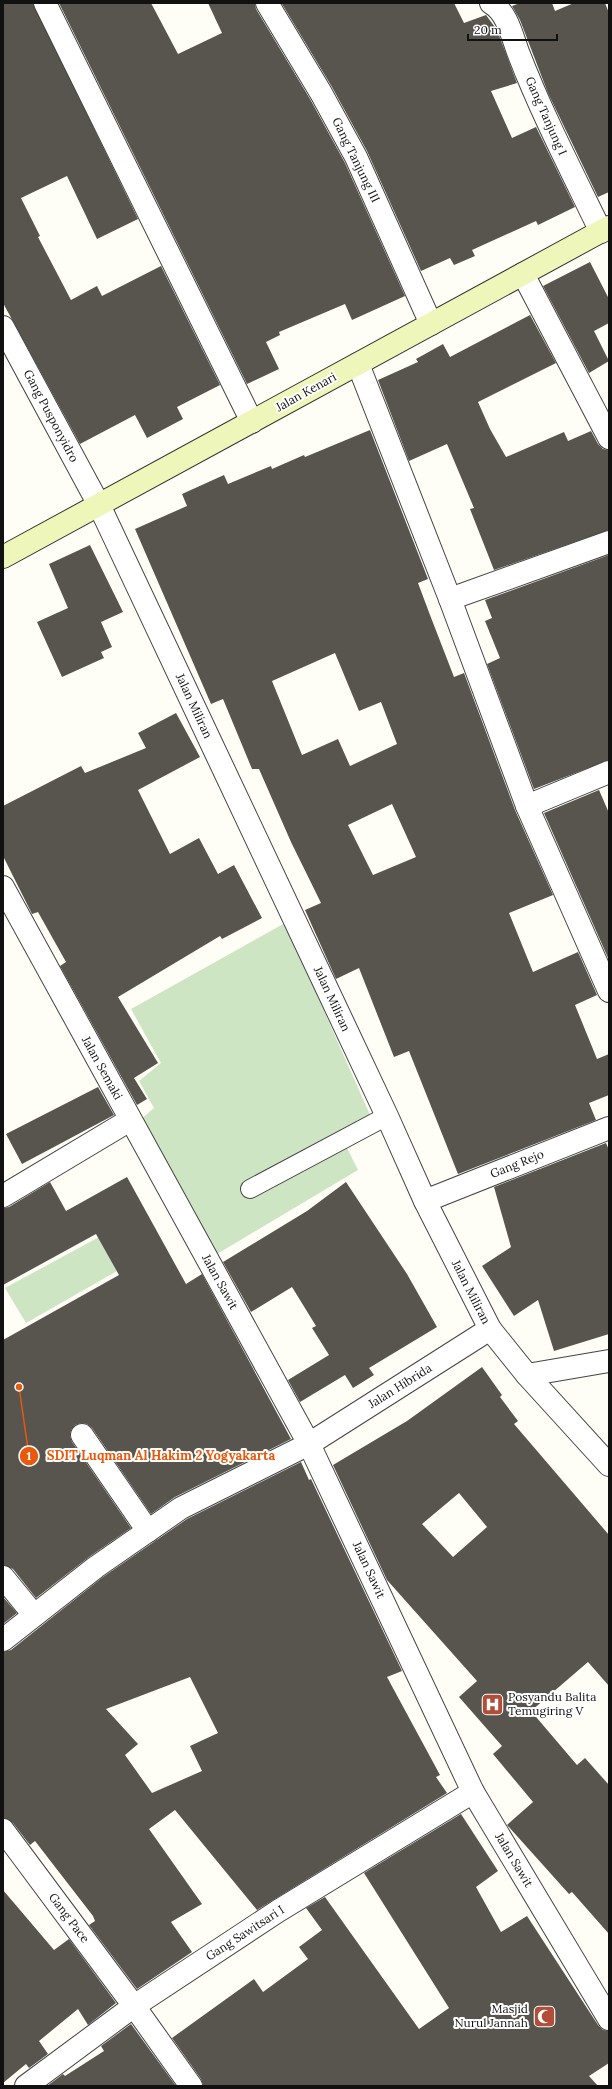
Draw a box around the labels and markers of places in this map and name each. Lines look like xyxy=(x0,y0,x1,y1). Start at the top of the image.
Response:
callout: SDIT Luqman Al Hakim 2 Yogyakarta xyxy=(19,1443,284,1468)
place label: Posyandu Balita Temugiring V xyxy=(508,1689,596,1718)
hospital icon: Posyandu Balita Temugiring V xyxy=(479,1691,505,1717)
place label: Masjid Nurul Jannah xyxy=(454,2001,528,2030)
mosque icon: Masjid Nurul Jannah xyxy=(531,2003,557,2029)

